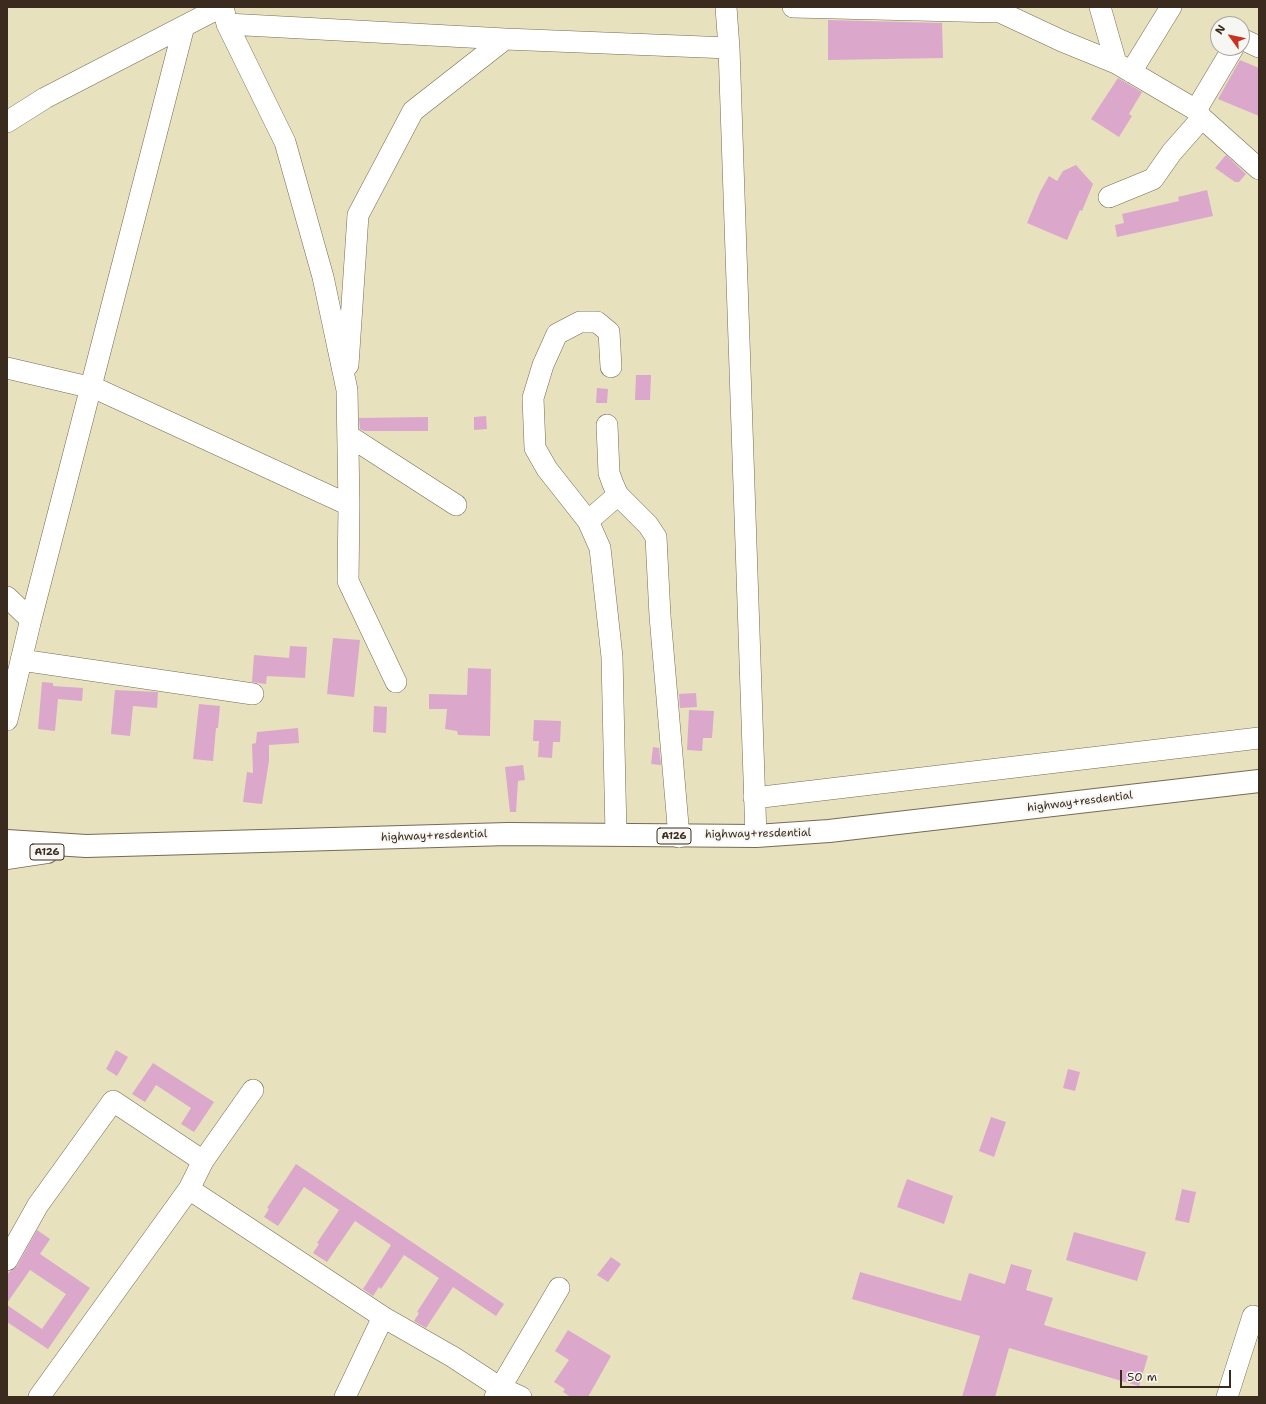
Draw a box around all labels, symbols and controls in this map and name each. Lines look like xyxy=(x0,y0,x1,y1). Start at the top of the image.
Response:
north arrow xyxy=(1210,16,1250,56)
text: N xyxy=(1212,22,1229,37)
street label: highway+resdential xyxy=(1026,789,1134,815)
street label: highway+resdential xyxy=(705,826,811,842)
street label: highway+resdential xyxy=(381,828,487,844)
road number: A126 xyxy=(657,828,691,844)
road number: A126 xyxy=(30,844,64,860)
scale bar xyxy=(1122,1362,1233,1388)
text: 50 m xyxy=(1127,1369,1157,1385)

